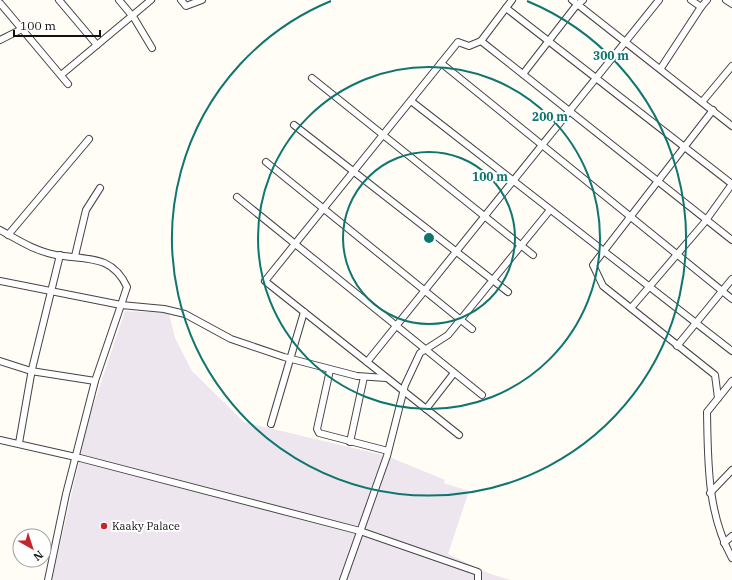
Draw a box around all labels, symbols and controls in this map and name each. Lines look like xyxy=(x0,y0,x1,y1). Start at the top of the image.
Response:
scale bar xyxy=(14,12,100,38)
text: 100 m xyxy=(20,18,56,33)
text: 300 m xyxy=(593,48,629,63)
text: 200 m xyxy=(532,109,568,124)
text: 100 m xyxy=(472,169,508,184)
centre of rings xyxy=(422,231,436,245)
place label: Kaaky Palace xyxy=(112,519,180,533)
marker: Kaaky Palace xyxy=(99,521,109,531)
north arrow xyxy=(12,528,52,568)
text: N xyxy=(30,548,46,564)

